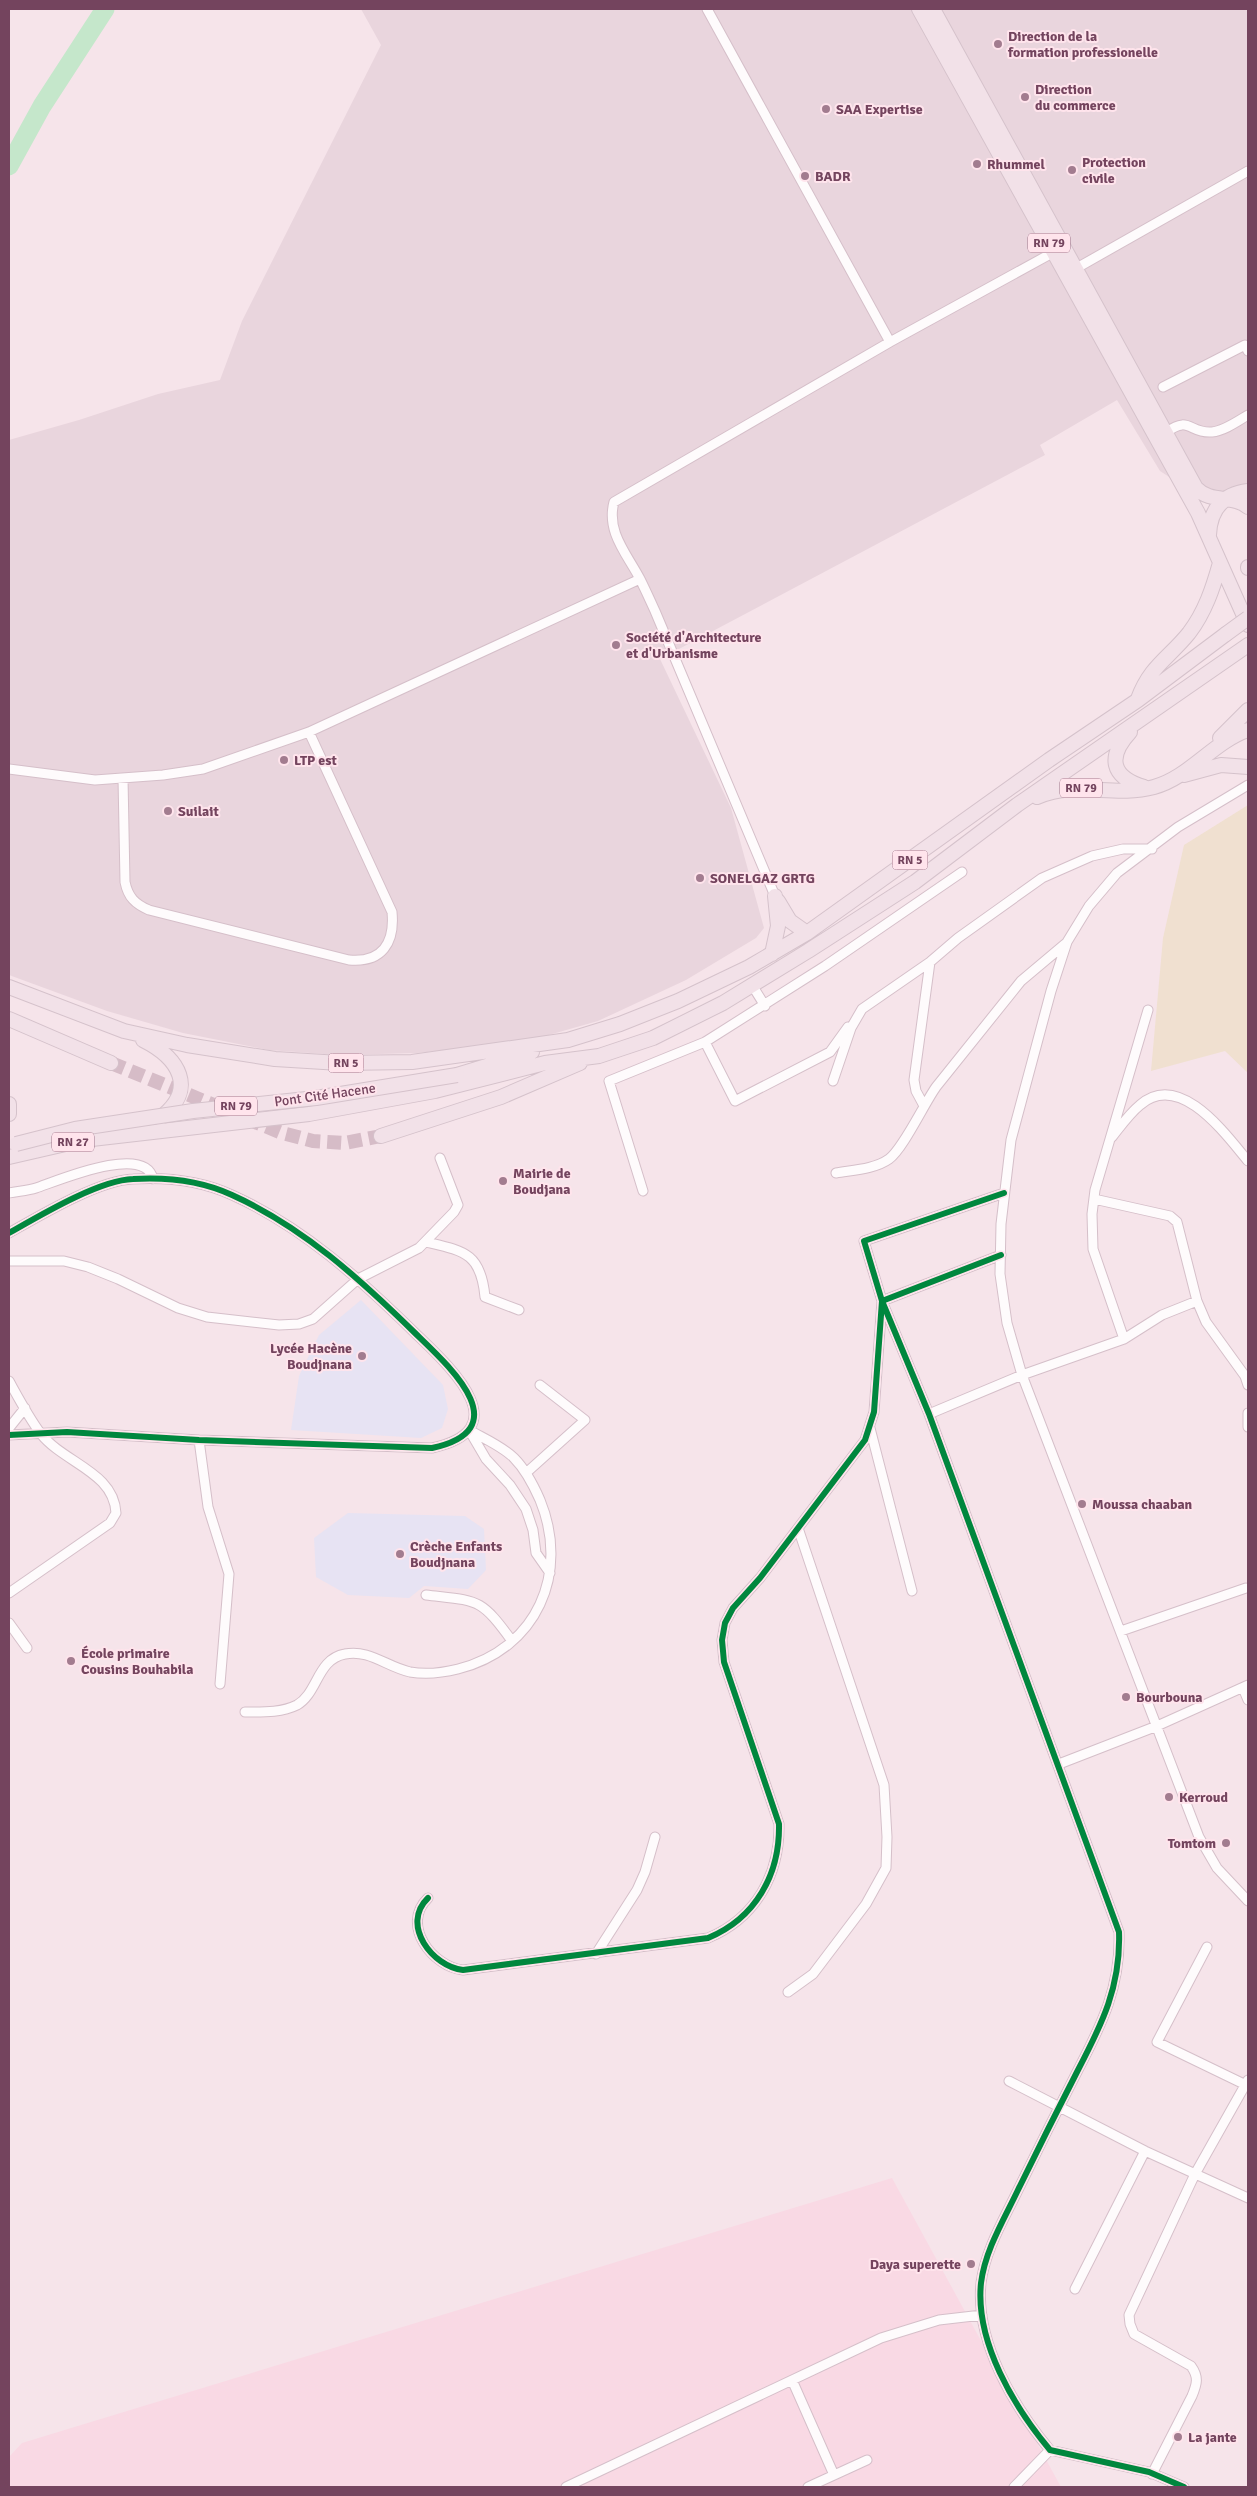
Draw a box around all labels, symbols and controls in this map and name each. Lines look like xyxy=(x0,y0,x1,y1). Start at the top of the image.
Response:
place label: Direction de la formation professionelle xyxy=(1007,28,1158,61)
marker: Direction de la formation professionelle xyxy=(992,38,1004,50)
place label: Direction du commerce xyxy=(1035,81,1116,114)
marker: Direction du commerce xyxy=(1019,91,1031,103)
place label: SAA Expertise xyxy=(836,101,923,118)
marker: SAA Expertise xyxy=(820,103,832,115)
place label: Protection civile xyxy=(1082,154,1146,187)
place label: Rhummel xyxy=(987,156,1045,173)
marker: Rhummel xyxy=(971,158,983,170)
marker: Protection civile xyxy=(1066,164,1078,176)
place label: BADR xyxy=(815,168,851,185)
marker: BADR xyxy=(799,170,811,182)
road number: RN 79 xyxy=(1028,234,1070,252)
place label: Société d'Architecture et d'Urbanisme xyxy=(626,629,762,662)
marker: Société d'Architecture et d'Urbanisme xyxy=(610,639,622,651)
place label: LTP est xyxy=(294,752,338,769)
marker: LTP est xyxy=(278,754,290,766)
road number: RN 79 xyxy=(1060,778,1102,798)
place label: Suilait xyxy=(178,803,219,820)
marker: Suilait xyxy=(162,805,174,817)
road number: RN 5 xyxy=(892,850,928,870)
place label: SONELGAZ GRTG xyxy=(710,870,815,887)
marker: SONELGAZ GRTG xyxy=(694,872,706,884)
road number: RN 5 xyxy=(328,1054,364,1072)
street label: Pont Cité Hacene xyxy=(273,1079,377,1111)
road number: RN 79 xyxy=(215,1096,257,1116)
road number: RN 27 xyxy=(52,1132,94,1152)
place label: Mairie de Boudjana xyxy=(513,1165,571,1198)
marker: Mairie de Boudjana xyxy=(497,1175,509,1187)
place label: Lycée Hacène Boudjnana xyxy=(270,1340,352,1373)
marker: Lycée Hacène Boudjnana xyxy=(356,1350,368,1362)
place label: Moussa chaaban xyxy=(1092,1496,1193,1513)
marker: Moussa chaaban xyxy=(1076,1498,1088,1510)
place label: Crèche Enfants Boudjnana xyxy=(410,1538,502,1571)
marker: Crèche Enfants Boudjnana xyxy=(394,1548,406,1560)
place label: École primaire Cousins Bouhabila xyxy=(81,1645,193,1678)
marker: École primaire Cousins Bouhabila xyxy=(65,1655,77,1667)
place label: Bourbouna xyxy=(1136,1689,1202,1706)
marker: Bourbouna xyxy=(1120,1691,1132,1703)
place label: Kerroud xyxy=(1179,1789,1228,1806)
marker: Kerroud xyxy=(1163,1791,1175,1803)
place label: Tomtom xyxy=(1168,1835,1216,1852)
marker: Tomtom xyxy=(1220,1837,1232,1849)
place label: Daya superette xyxy=(870,2256,961,2273)
marker: Daya superette xyxy=(965,2258,977,2270)
place label: La jante xyxy=(1188,2429,1237,2446)
marker: La jante xyxy=(1172,2431,1184,2443)

